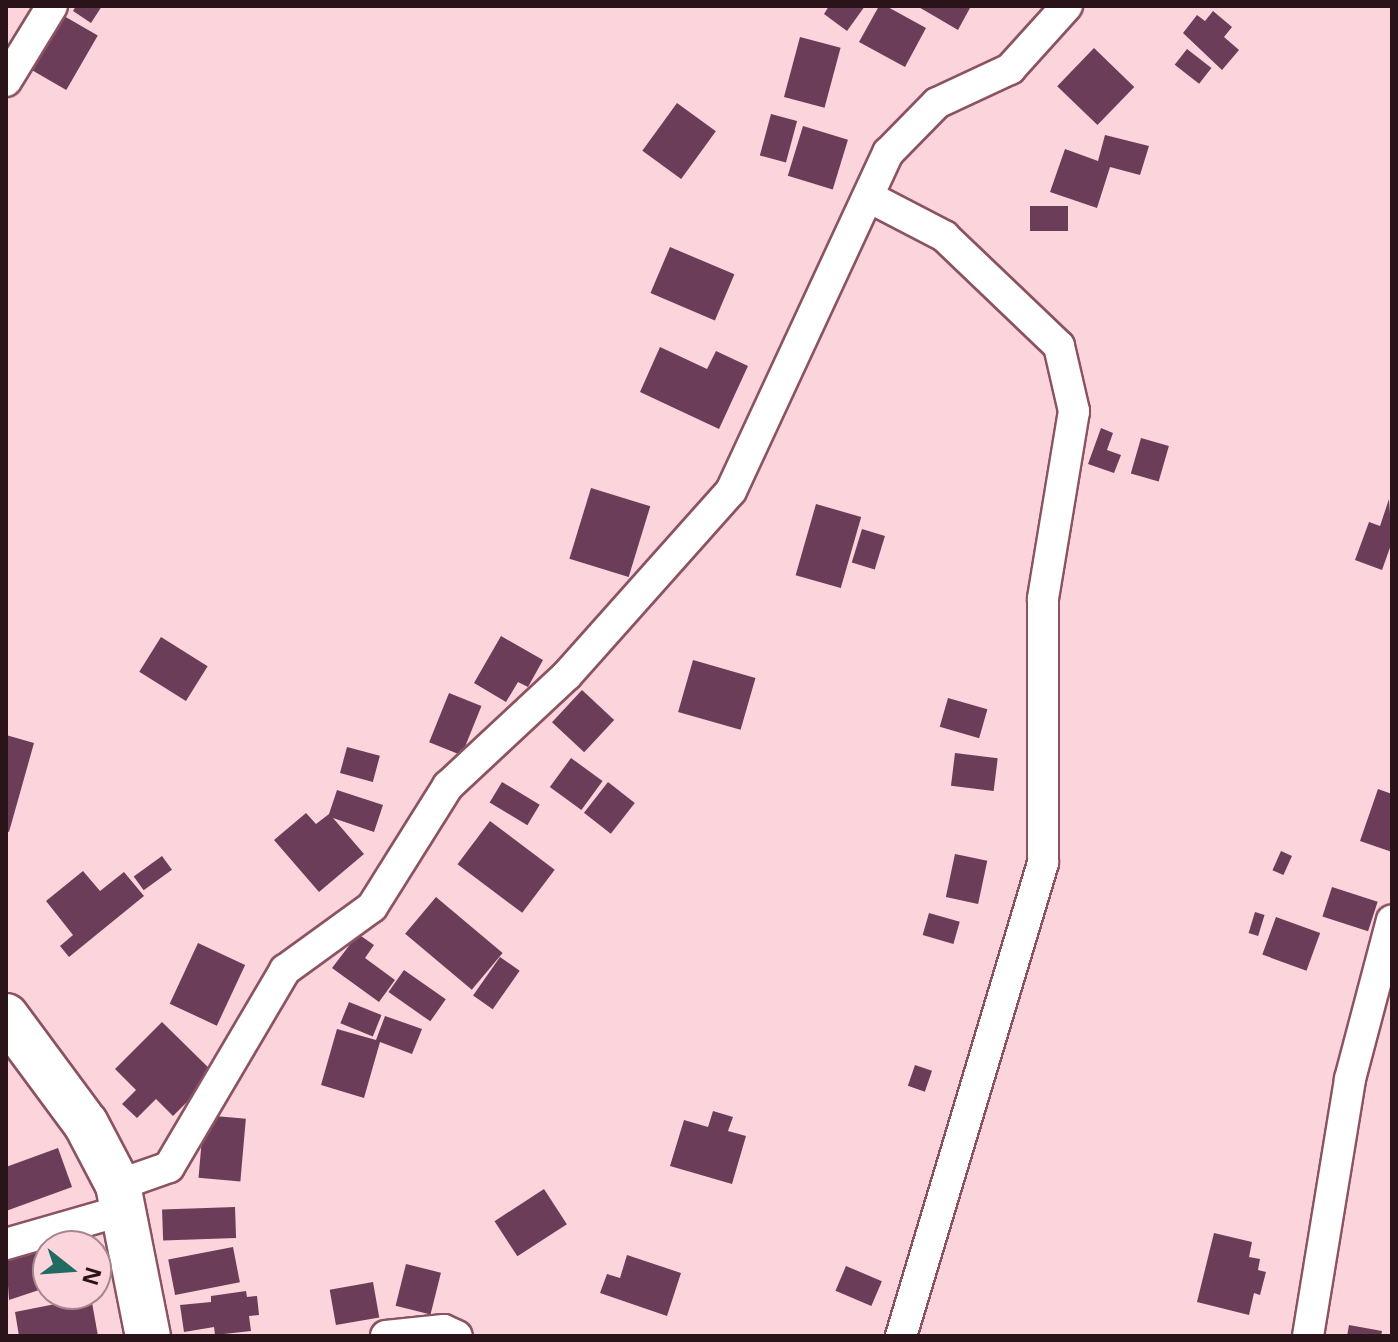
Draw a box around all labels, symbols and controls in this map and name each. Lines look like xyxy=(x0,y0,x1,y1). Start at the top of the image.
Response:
north arrow xyxy=(32,1230,112,1310)
text: N xyxy=(76,1263,110,1289)

